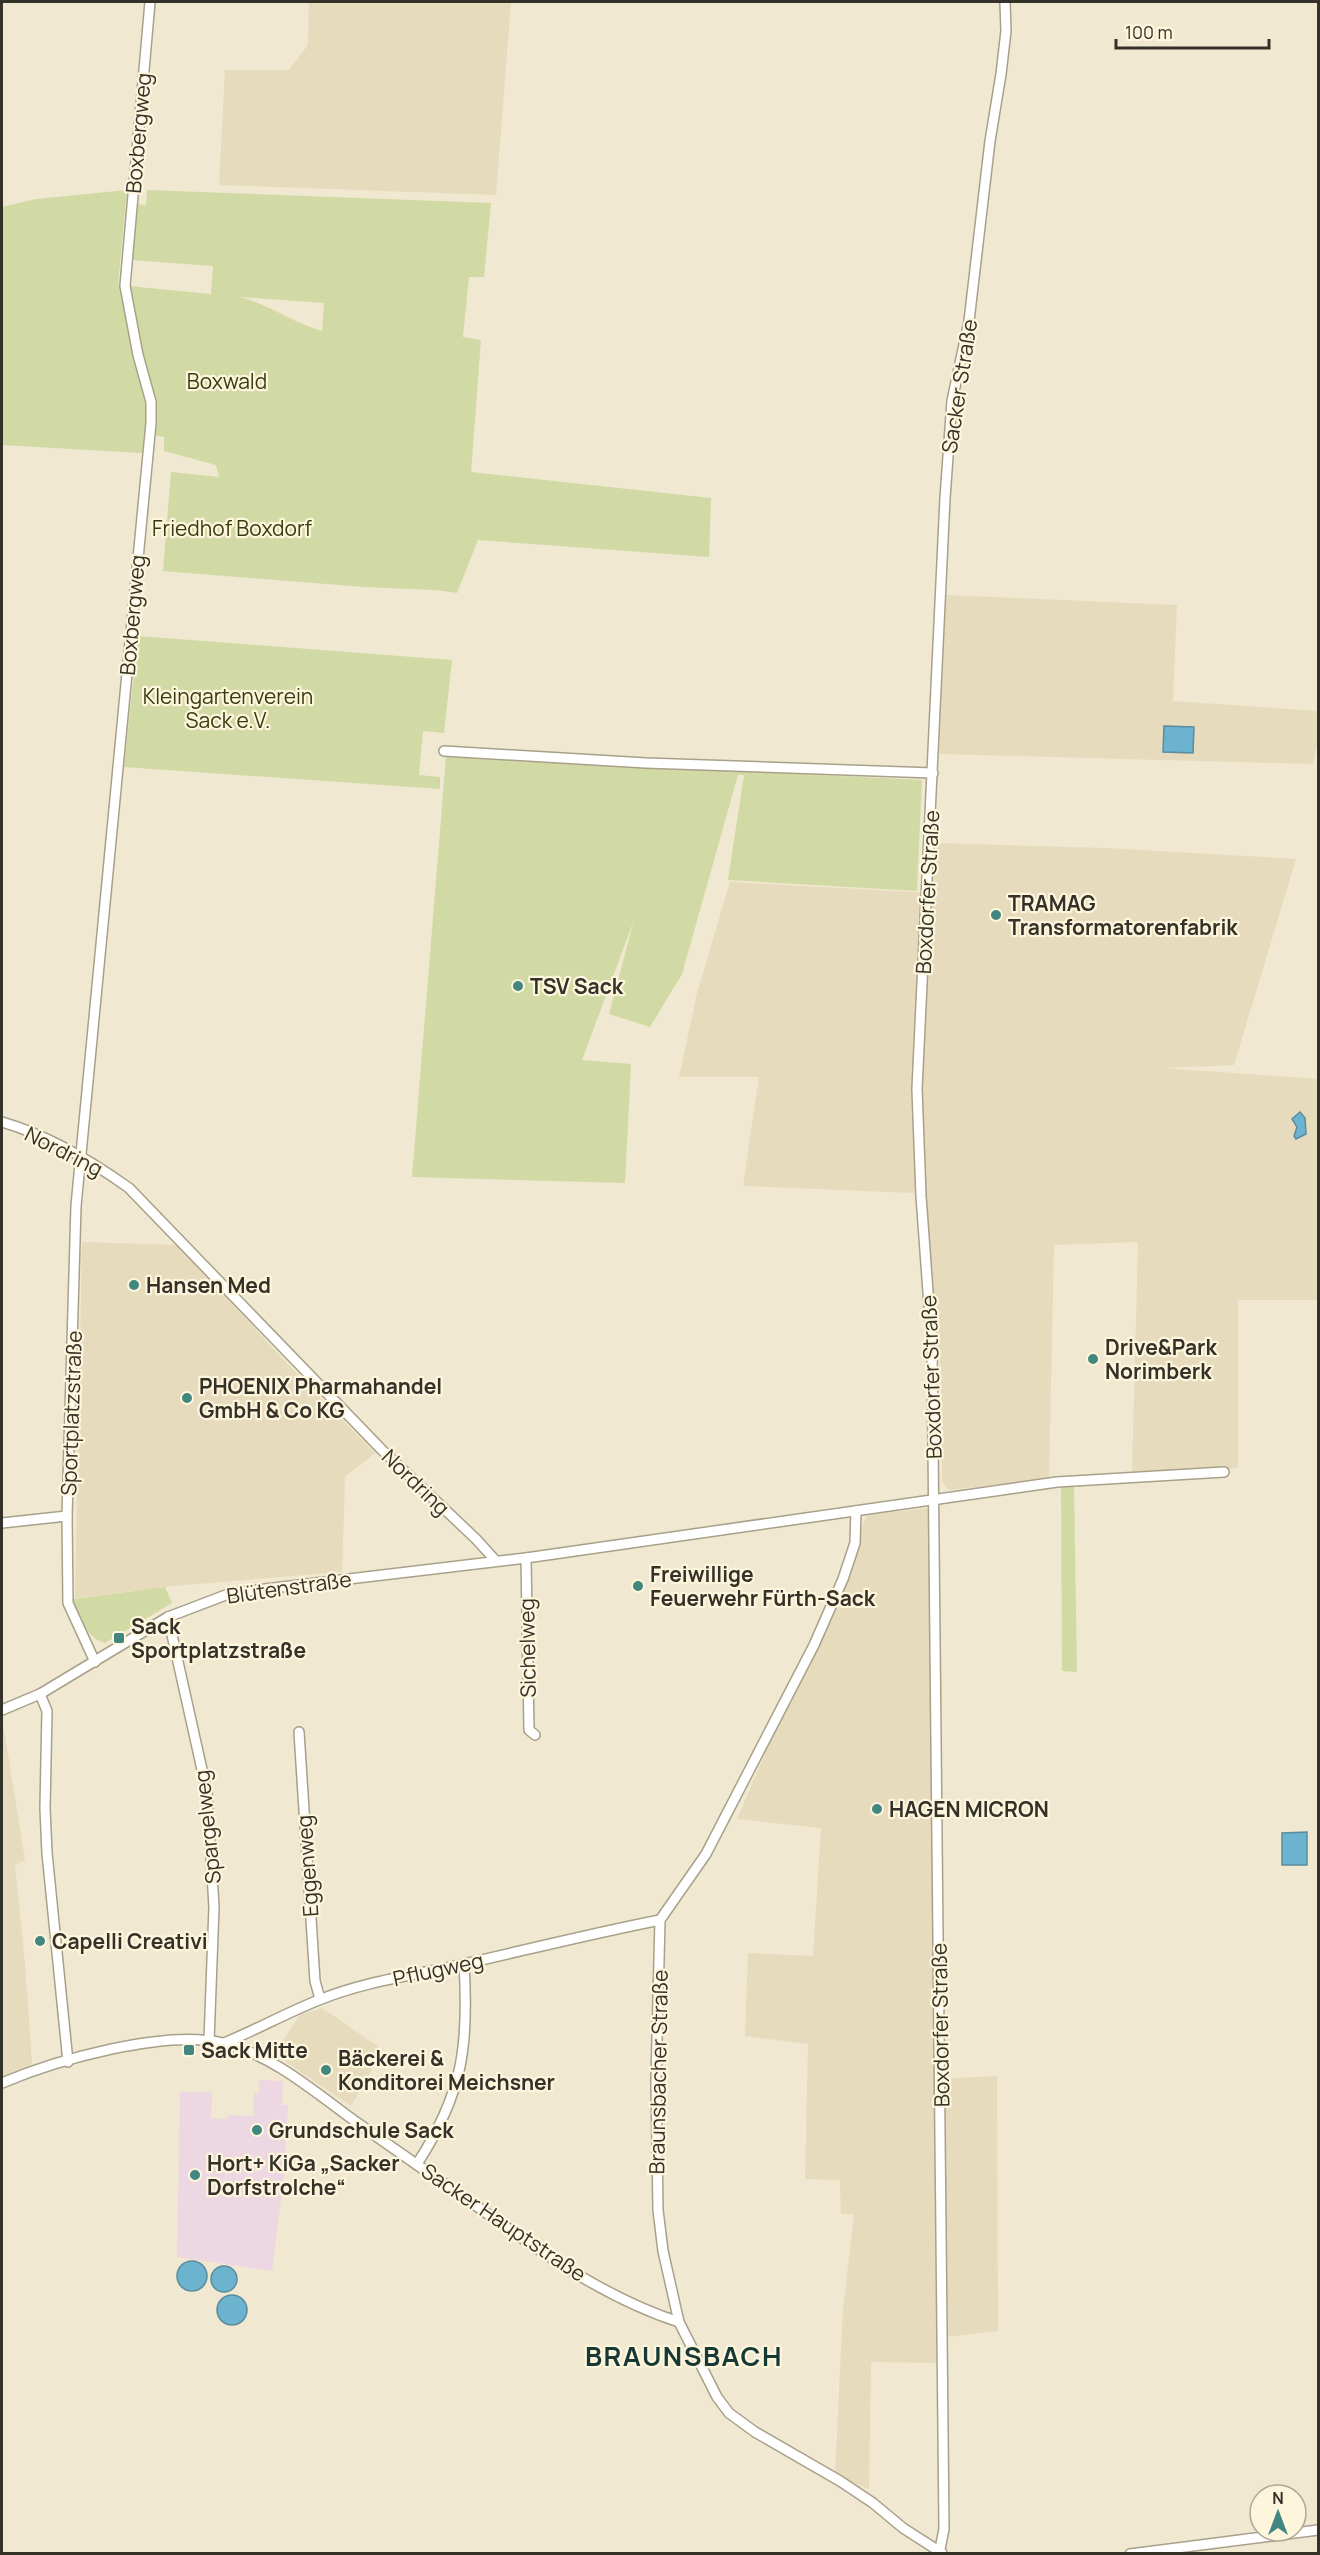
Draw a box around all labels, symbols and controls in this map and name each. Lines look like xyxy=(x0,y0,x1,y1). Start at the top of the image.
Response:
scale bar xyxy=(1116,12,1269,50)
text: 100 m xyxy=(1125,20,1173,44)
street label: Boxbergweg xyxy=(119,72,157,194)
street label: Sacker Straße xyxy=(935,317,983,455)
park label: Boxwald xyxy=(187,367,267,395)
park label: Friedhof Boxdorf xyxy=(152,514,313,542)
street label: Boxbergweg xyxy=(113,554,151,676)
park label: Kleingartenverein Sack e.V. xyxy=(143,682,313,734)
street label: Boxdorfer Straße xyxy=(909,809,945,975)
place label: TRAMAG Transformatorenfabrik xyxy=(1008,889,1238,941)
marker: TRAMAG Transformatorenfabrik xyxy=(989,908,1003,922)
place label: TSV Sack xyxy=(530,972,624,1000)
marker: TSV Sack xyxy=(511,979,525,993)
street label: Nordring xyxy=(20,1119,108,1183)
place label: Hansen Med xyxy=(146,1271,271,1299)
marker: Hansen Med xyxy=(127,1278,141,1292)
street label: Boxdorfer Straße xyxy=(914,1294,948,1460)
street label: Sportplatzstraße xyxy=(54,1330,88,1496)
place label: Drive&Park Norimberk xyxy=(1105,1333,1217,1385)
marker: Drive&Park Norimberk xyxy=(1086,1352,1100,1366)
place label: PHOENIX Pharmahandel GmbH & Co KG xyxy=(199,1372,442,1424)
marker: PHOENIX Pharmahandel GmbH & Co KG xyxy=(180,1391,194,1405)
street label: Nordring xyxy=(376,1443,456,1521)
place label: Freiwillige Feuerwehr Fürth-Sack xyxy=(650,1560,876,1612)
street label: Blütenstraße xyxy=(225,1564,353,1610)
marker: Freiwillige Feuerwehr Fürth-Sack xyxy=(631,1579,645,1593)
street label: Sichelweg xyxy=(512,1598,542,1698)
place label: Sack Sportplatzstraße xyxy=(131,1612,306,1664)
marker: Sack Sportplatzstraße xyxy=(112,1631,126,1645)
street label: Spargelweg xyxy=(187,1769,227,1885)
place label: HAGEN MICRON xyxy=(889,1795,1049,1823)
marker: HAGEN MICRON xyxy=(870,1802,884,1816)
street label: Eggenweg xyxy=(289,1814,325,1918)
place label: Capelli Creativi xyxy=(52,1927,208,1955)
marker: Capelli Creativi xyxy=(33,1934,47,1948)
street label: Boxdorfer Straße xyxy=(925,1943,955,2107)
street label: Pflugweg xyxy=(390,1946,486,1992)
street label: Braunsbacher Straße xyxy=(642,1969,674,2175)
place label: Sack Mitte xyxy=(201,2036,308,2064)
marker: Sack Mitte xyxy=(182,2043,196,2057)
place label: Bäckerei & Konditorei Meichsner xyxy=(338,2044,555,2096)
marker: Bäckerei & Konditorei Meichsner xyxy=(319,2063,333,2077)
place label: Grundschule Sack xyxy=(269,2116,454,2144)
marker: Grundschule Sack xyxy=(250,2123,264,2137)
place label: Hort+ KiGa „Sacker Dorfstrolche“ xyxy=(207,2149,400,2201)
street label: Sacker Hauptstraße xyxy=(416,2156,592,2288)
marker: Hort+ KiGa „Sacker Dorfstrolche“ xyxy=(188,2168,202,2182)
district label: BRAUNSBACH xyxy=(585,2337,783,2374)
north arrow xyxy=(1248,2483,1308,2543)
text: N xyxy=(1272,2487,1284,2509)

